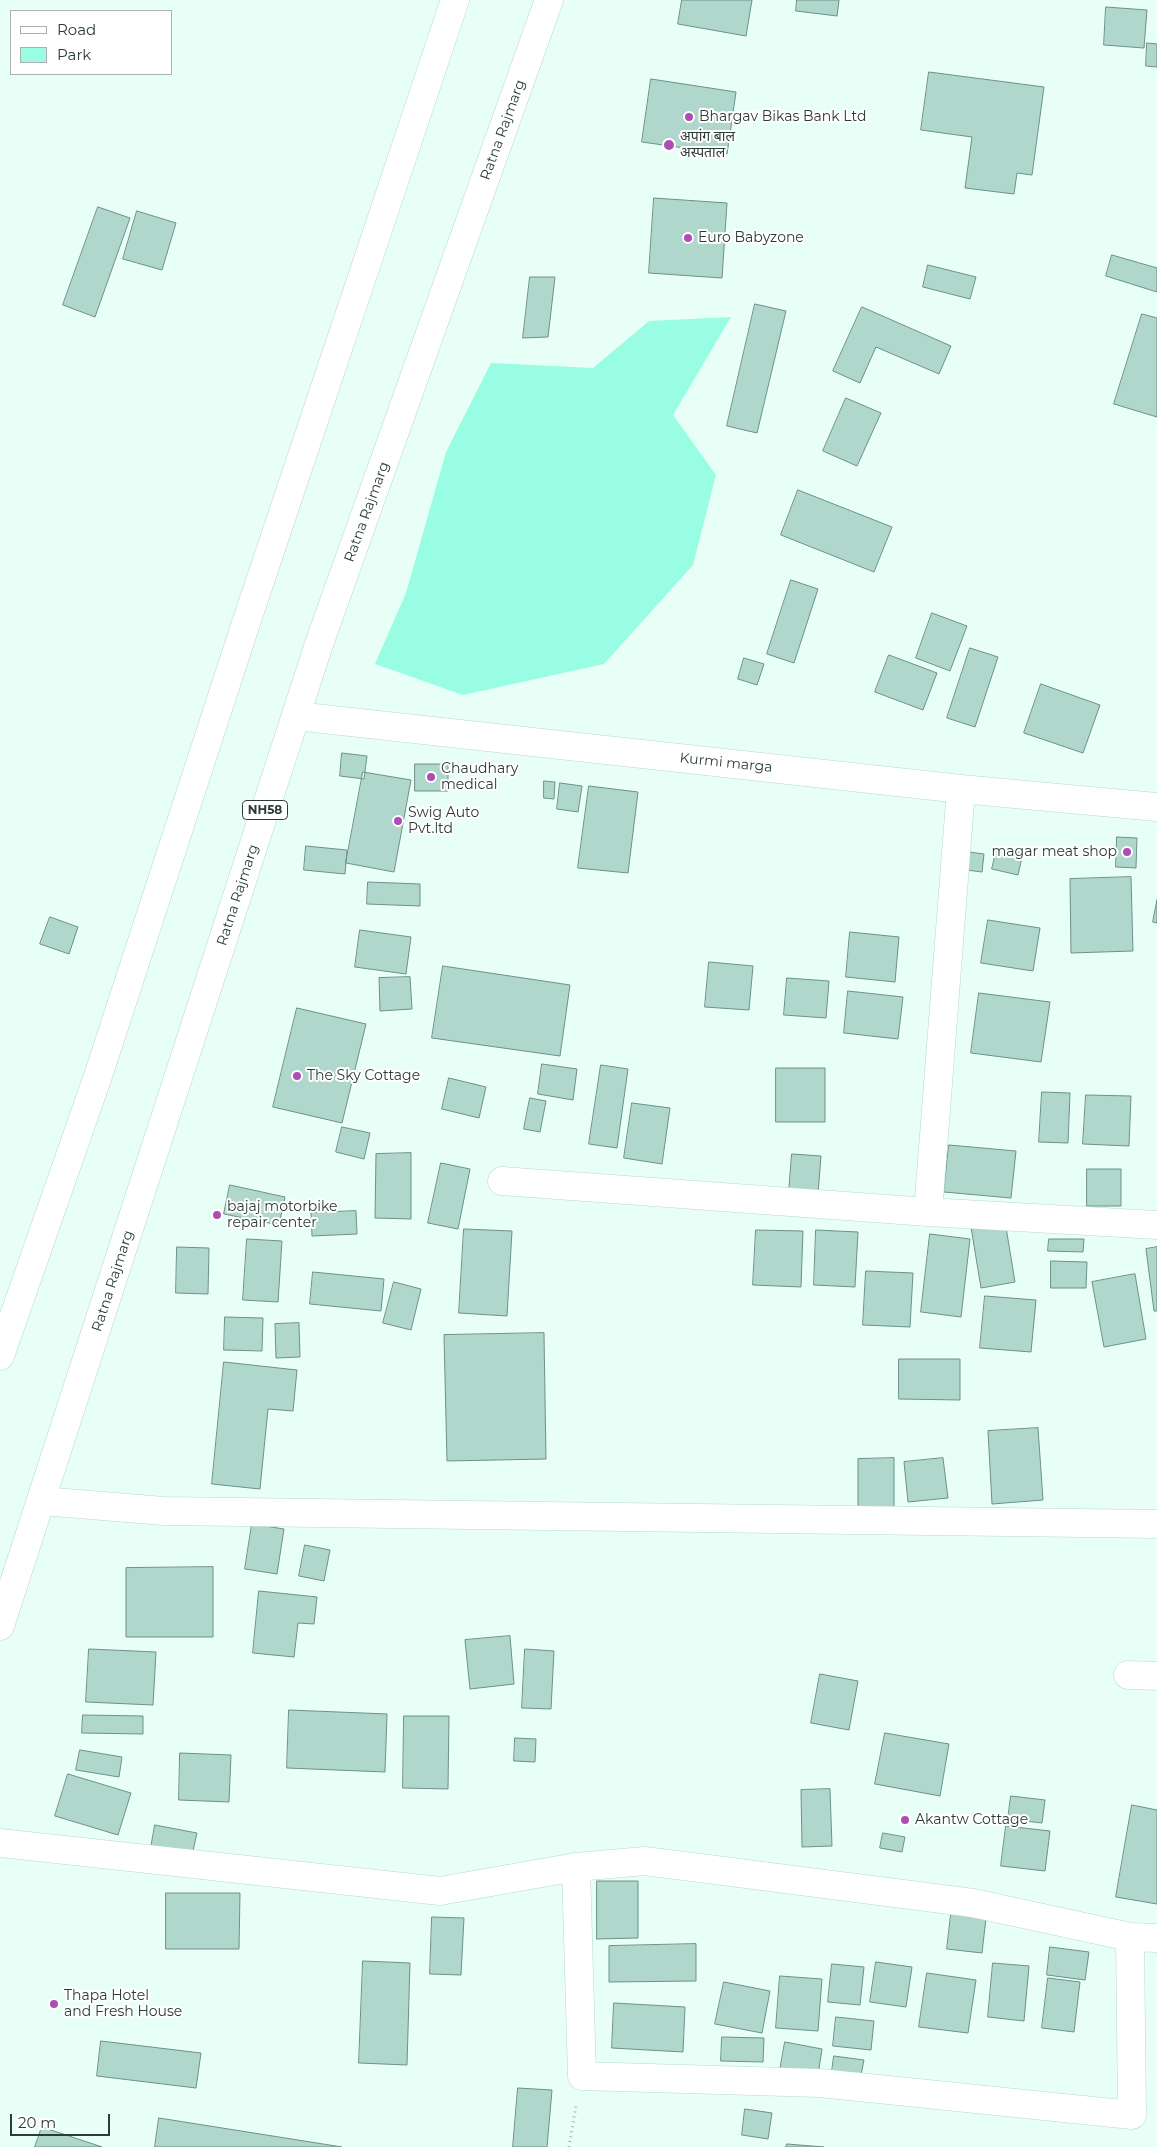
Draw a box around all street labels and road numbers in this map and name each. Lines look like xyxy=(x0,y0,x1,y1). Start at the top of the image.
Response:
street label: Ratna Rajmarg xyxy=(477,77,529,183)
street label: Ratna Rajmarg xyxy=(341,459,393,565)
street label: Kurmi marga xyxy=(679,750,773,776)
road number: NH58 xyxy=(242,800,288,820)
street label: Ratna Rajmarg xyxy=(214,842,262,948)
street label: Ratna Rajmarg xyxy=(89,1228,137,1334)

